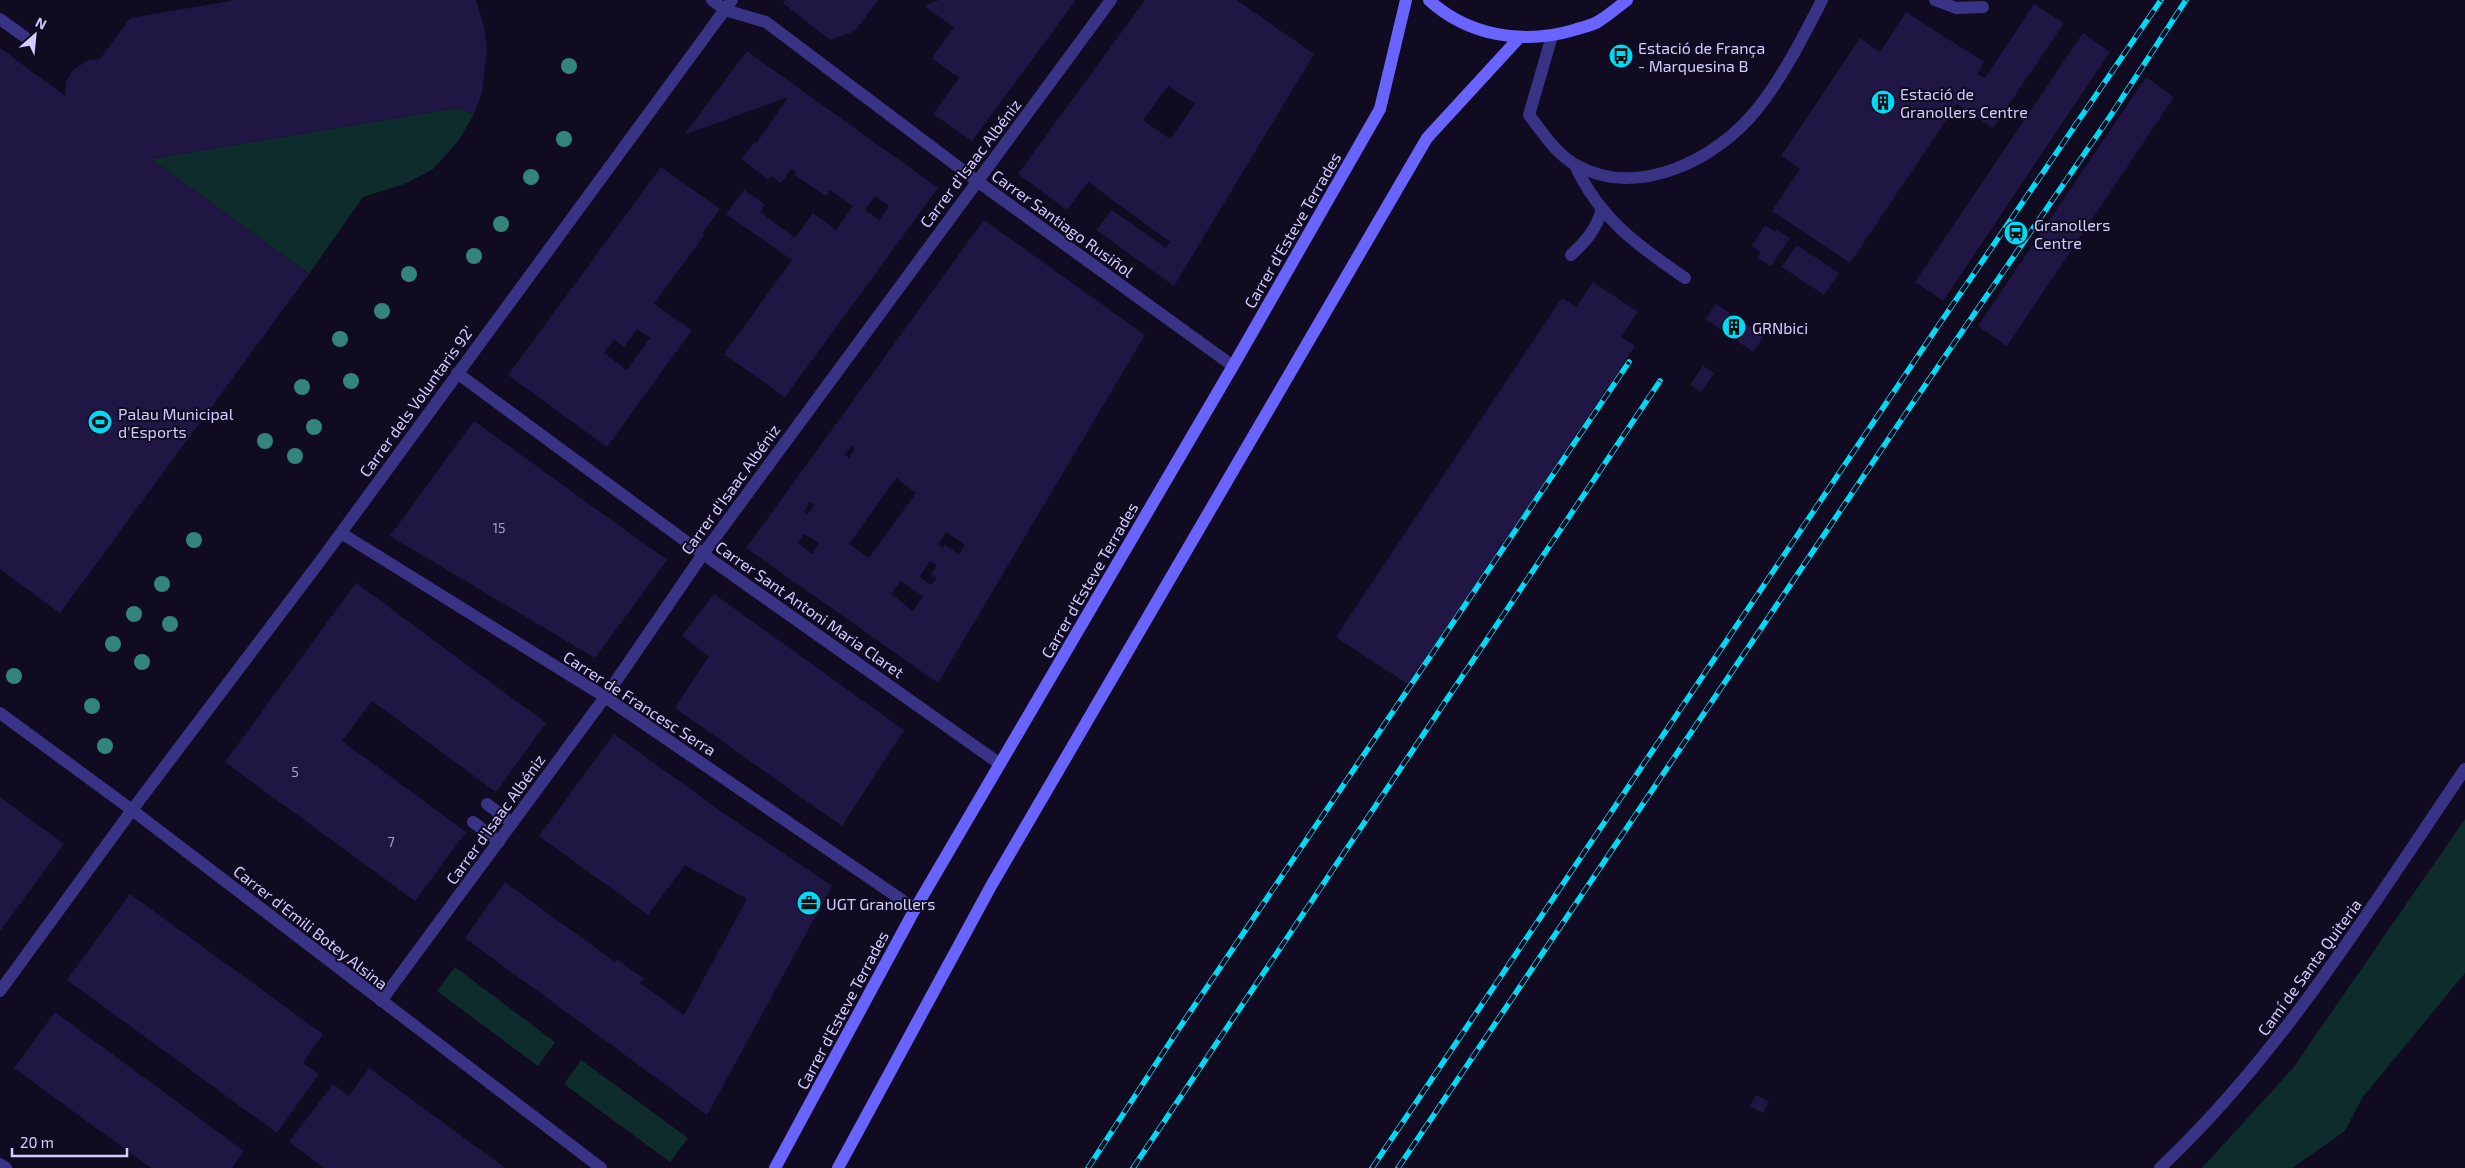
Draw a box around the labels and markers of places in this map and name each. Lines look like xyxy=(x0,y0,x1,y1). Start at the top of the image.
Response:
place label: Estació de França - Marquesina B xyxy=(1638,38,1765,75)
bus stop icon: Estació de França - Marquesina B xyxy=(1608,43,1634,69)
place label: Estació de Granollers Centre xyxy=(1900,84,2028,121)
building icon: Estació de Granollers Centre xyxy=(1870,89,1896,115)
place label: Granollers Centre xyxy=(2034,215,2110,252)
station icon: Granollers Centre xyxy=(2003,220,2029,246)
building icon: GRNbici xyxy=(1721,314,1747,340)
place label: GRNbici xyxy=(1752,318,1808,337)
place label: Palau Municipal d'Esports xyxy=(118,404,234,441)
sports icon: Palau Municipal d'Esports xyxy=(87,409,113,435)
office icon: UGT Granollers xyxy=(796,890,822,916)
place label: UGT Granollers xyxy=(826,894,935,913)

